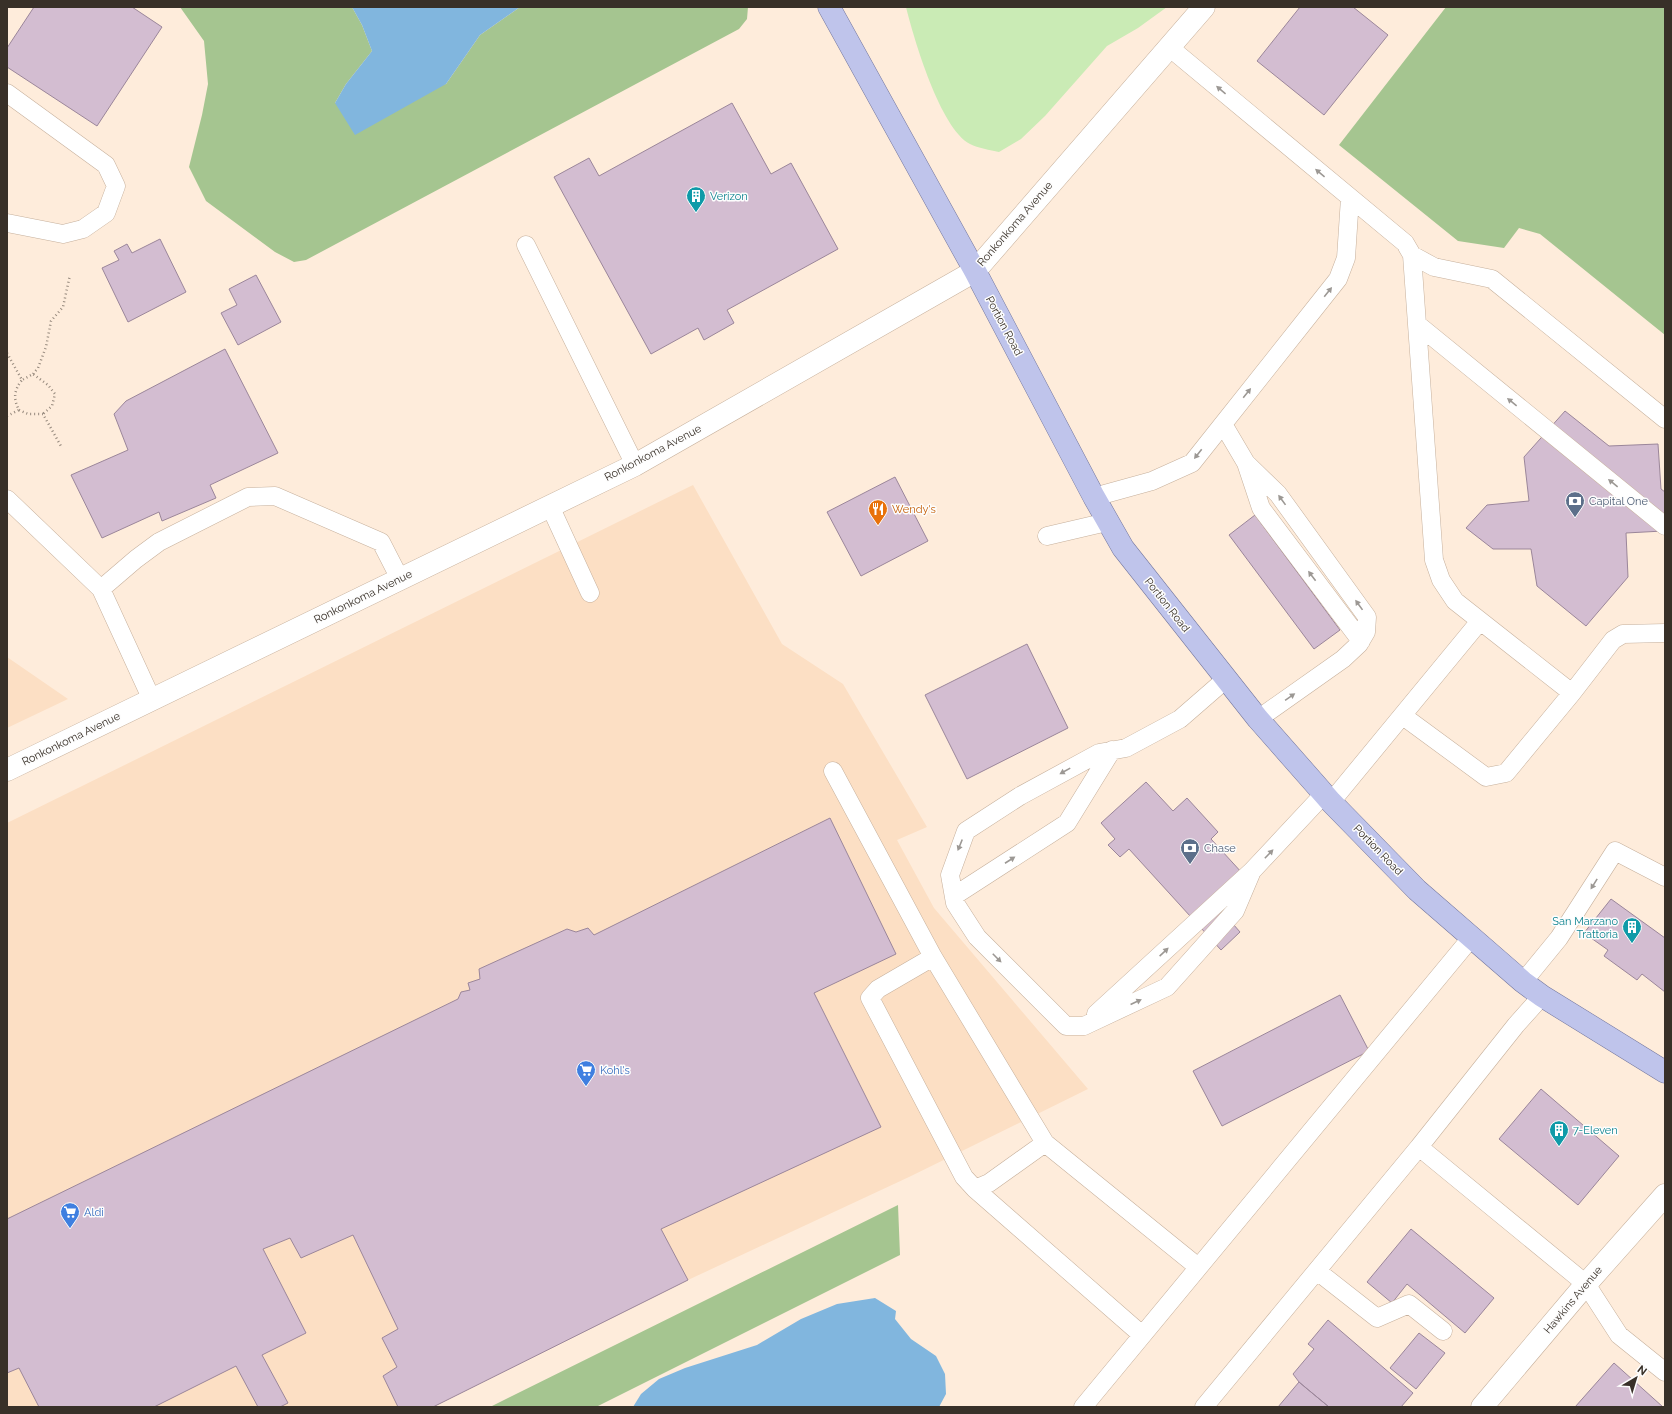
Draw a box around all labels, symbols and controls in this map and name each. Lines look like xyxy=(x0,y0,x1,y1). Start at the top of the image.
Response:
one-way arrow xyxy=(1215,85,1226,94)
one-way arrow xyxy=(1315,168,1326,177)
street label: Ronkonkoma Avenue xyxy=(975,179,1056,269)
building icon: Verizon xyxy=(685,185,707,213)
place label: Verizon xyxy=(710,190,748,203)
one-way arrow xyxy=(1324,286,1332,297)
street label: Portion Road xyxy=(983,294,1025,358)
one-way arrow xyxy=(1243,388,1251,399)
one-way arrow xyxy=(1507,397,1517,406)
street label: Ronkonkoma Avenue xyxy=(602,422,704,484)
one-way arrow xyxy=(1194,449,1203,460)
one-way arrow xyxy=(1608,479,1618,488)
bank icon: Capital One xyxy=(1564,490,1586,518)
one-way arrow xyxy=(1278,495,1286,505)
place label: Capital One xyxy=(1589,495,1649,508)
restaurant icon: Wendy's xyxy=(867,498,889,526)
place label: Wendy's xyxy=(892,503,936,516)
street label: Ronkonkoma Avenue xyxy=(312,567,415,626)
one-way arrow xyxy=(1308,571,1316,582)
street label: Portion Road xyxy=(1142,575,1192,635)
one-way arrow xyxy=(1354,600,1363,611)
one-way arrow xyxy=(1285,693,1296,701)
street label: Ronkonkoma Avenue xyxy=(20,709,123,768)
one-way arrow xyxy=(1059,768,1070,775)
street label: Portion Road xyxy=(1351,822,1405,878)
bank icon: Chase xyxy=(1179,837,1201,865)
one-way arrow xyxy=(957,839,963,851)
place label: Chase xyxy=(1204,842,1236,855)
one-way arrow xyxy=(1264,849,1274,859)
one-way arrow xyxy=(1005,856,1015,864)
one-way arrow xyxy=(1590,878,1597,890)
place label: San Marzano Trattoria xyxy=(1552,915,1618,941)
building icon: San Marzano Trattoria xyxy=(1621,916,1643,944)
one-way arrow xyxy=(1159,947,1169,957)
one-way arrow xyxy=(992,953,1002,963)
one-way arrow xyxy=(1130,999,1141,1005)
supermarket icon: Kohl's xyxy=(575,1059,597,1087)
place label: Kohl's xyxy=(600,1064,630,1077)
building icon: 7-Eleven xyxy=(1548,1119,1570,1147)
place label: 7-Eleven xyxy=(1573,1124,1618,1137)
supermarket icon: Aldi xyxy=(59,1201,81,1229)
place label: Aldi xyxy=(84,1206,104,1219)
street label: Hawkins Avenue xyxy=(1541,1263,1605,1336)
north arrow xyxy=(1616,1358,1656,1398)
text: N xyxy=(1635,1363,1649,1378)

